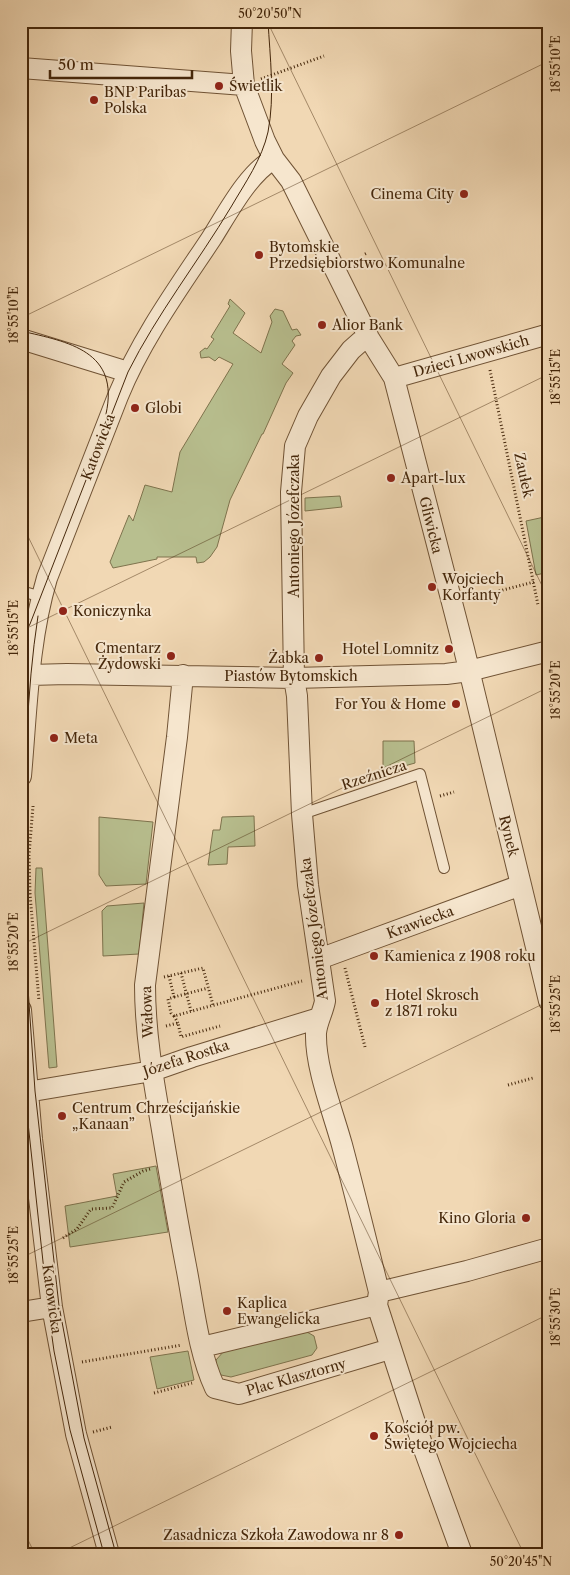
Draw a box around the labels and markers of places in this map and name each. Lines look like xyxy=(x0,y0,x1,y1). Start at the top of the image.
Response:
place label: Świetlik xyxy=(229,76,283,95)
marker: Świetlik xyxy=(213,80,225,92)
place label: BNP Paribas Polska xyxy=(104,83,186,117)
marker: BNP Paribas Polska xyxy=(88,94,100,106)
place label: Cinema City xyxy=(371,185,454,203)
marker: Cinema City xyxy=(458,188,470,200)
place label: Bytomskie Przedsiębiorstwo Komunalne xyxy=(269,238,465,272)
marker: Bytomskie Przedsiębiorstwo Komunalne xyxy=(253,249,265,261)
place label: Alior Bank xyxy=(331,316,404,334)
marker: Alior Bank xyxy=(316,319,328,331)
place label: Globi xyxy=(145,399,182,417)
marker: Globi xyxy=(129,402,141,414)
place label: Apart-lux xyxy=(400,469,466,487)
marker: Apart-lux xyxy=(385,472,397,484)
place label: Wojciech Korfanty xyxy=(441,570,505,604)
marker: Wojciech Korfanty xyxy=(426,581,438,593)
place label: Koniczynka xyxy=(73,602,152,620)
marker: Koniczynka xyxy=(57,605,69,617)
place label: Cmentarz Żydowski xyxy=(95,639,161,673)
place label: Hotel Lomnitz xyxy=(342,640,439,658)
marker: Hotel Lomnitz xyxy=(443,643,455,655)
place label: Żabka xyxy=(269,649,310,667)
marker: Cmentarz Żydowski xyxy=(165,650,177,662)
marker: Żabka xyxy=(313,652,325,664)
place label: For You & Home xyxy=(335,695,446,713)
marker: For You & Home xyxy=(450,698,462,710)
place label: Meta xyxy=(64,729,99,747)
marker: Meta xyxy=(48,732,60,744)
place label: Kamienica z 1908 roku xyxy=(384,947,536,965)
marker: Kamienica z 1908 roku xyxy=(368,950,380,962)
place label: Hotel Skrosch z 1871 roku xyxy=(385,986,479,1020)
marker: Hotel Skrosch z 1871 roku xyxy=(369,997,381,1009)
place label: Centrum Chrześcijańskie „Kanaan” xyxy=(72,1099,240,1133)
marker: Centrum Chrześcijańskie „Kanaan” xyxy=(56,1110,68,1122)
place label: Kino Gloria xyxy=(438,1209,517,1227)
marker: Kino Gloria xyxy=(520,1212,532,1224)
place label: Kaplica Ewangelicka xyxy=(237,1294,321,1328)
marker: Kaplica Ewangelicka xyxy=(221,1305,233,1317)
place label: Kościół pw. Świętego Wojciecha xyxy=(384,1419,518,1453)
marker: Kościół pw. Świętego Wojciecha xyxy=(368,1430,380,1442)
place label: Zasadnicza Szkoła Zawodowa nr 8 xyxy=(163,1526,389,1544)
marker: Zasadnicza Szkoła Zawodowa nr 8 xyxy=(393,1529,405,1541)

